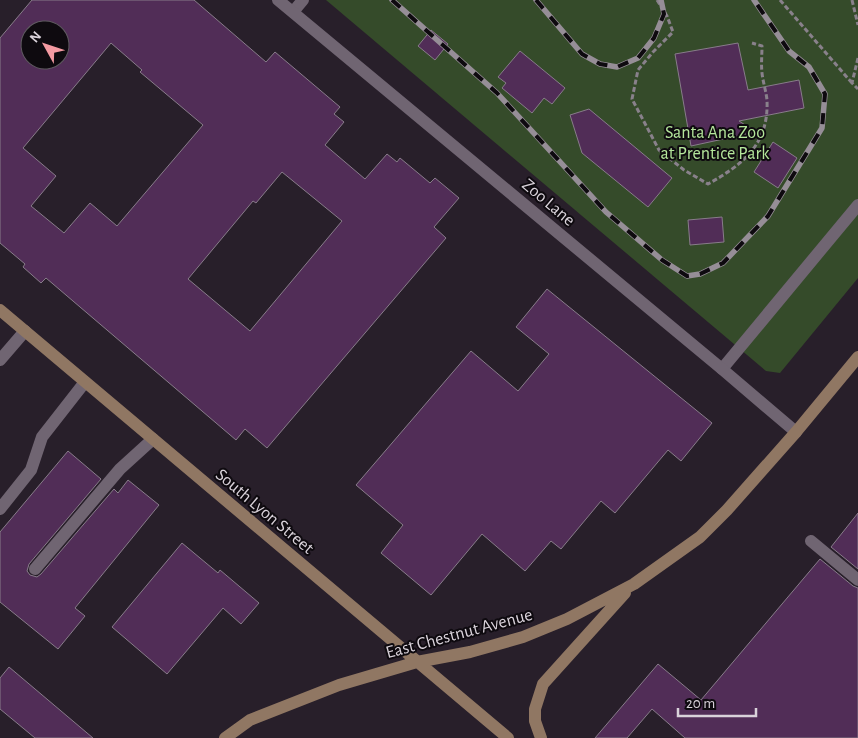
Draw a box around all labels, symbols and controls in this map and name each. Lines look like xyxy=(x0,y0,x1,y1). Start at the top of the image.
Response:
north arrow xyxy=(20,20,70,70)
text: N xyxy=(27,29,44,46)
park label: Santa Ana Zoo at Prentice Park xyxy=(661,124,770,163)
street label: Zoo Lane xyxy=(518,176,578,230)
street label: South Lyon Street xyxy=(212,466,317,558)
street label: East Chestnut Avenue xyxy=(384,606,535,662)
scale bar xyxy=(678,686,756,718)
text: 20 m xyxy=(686,696,715,711)

